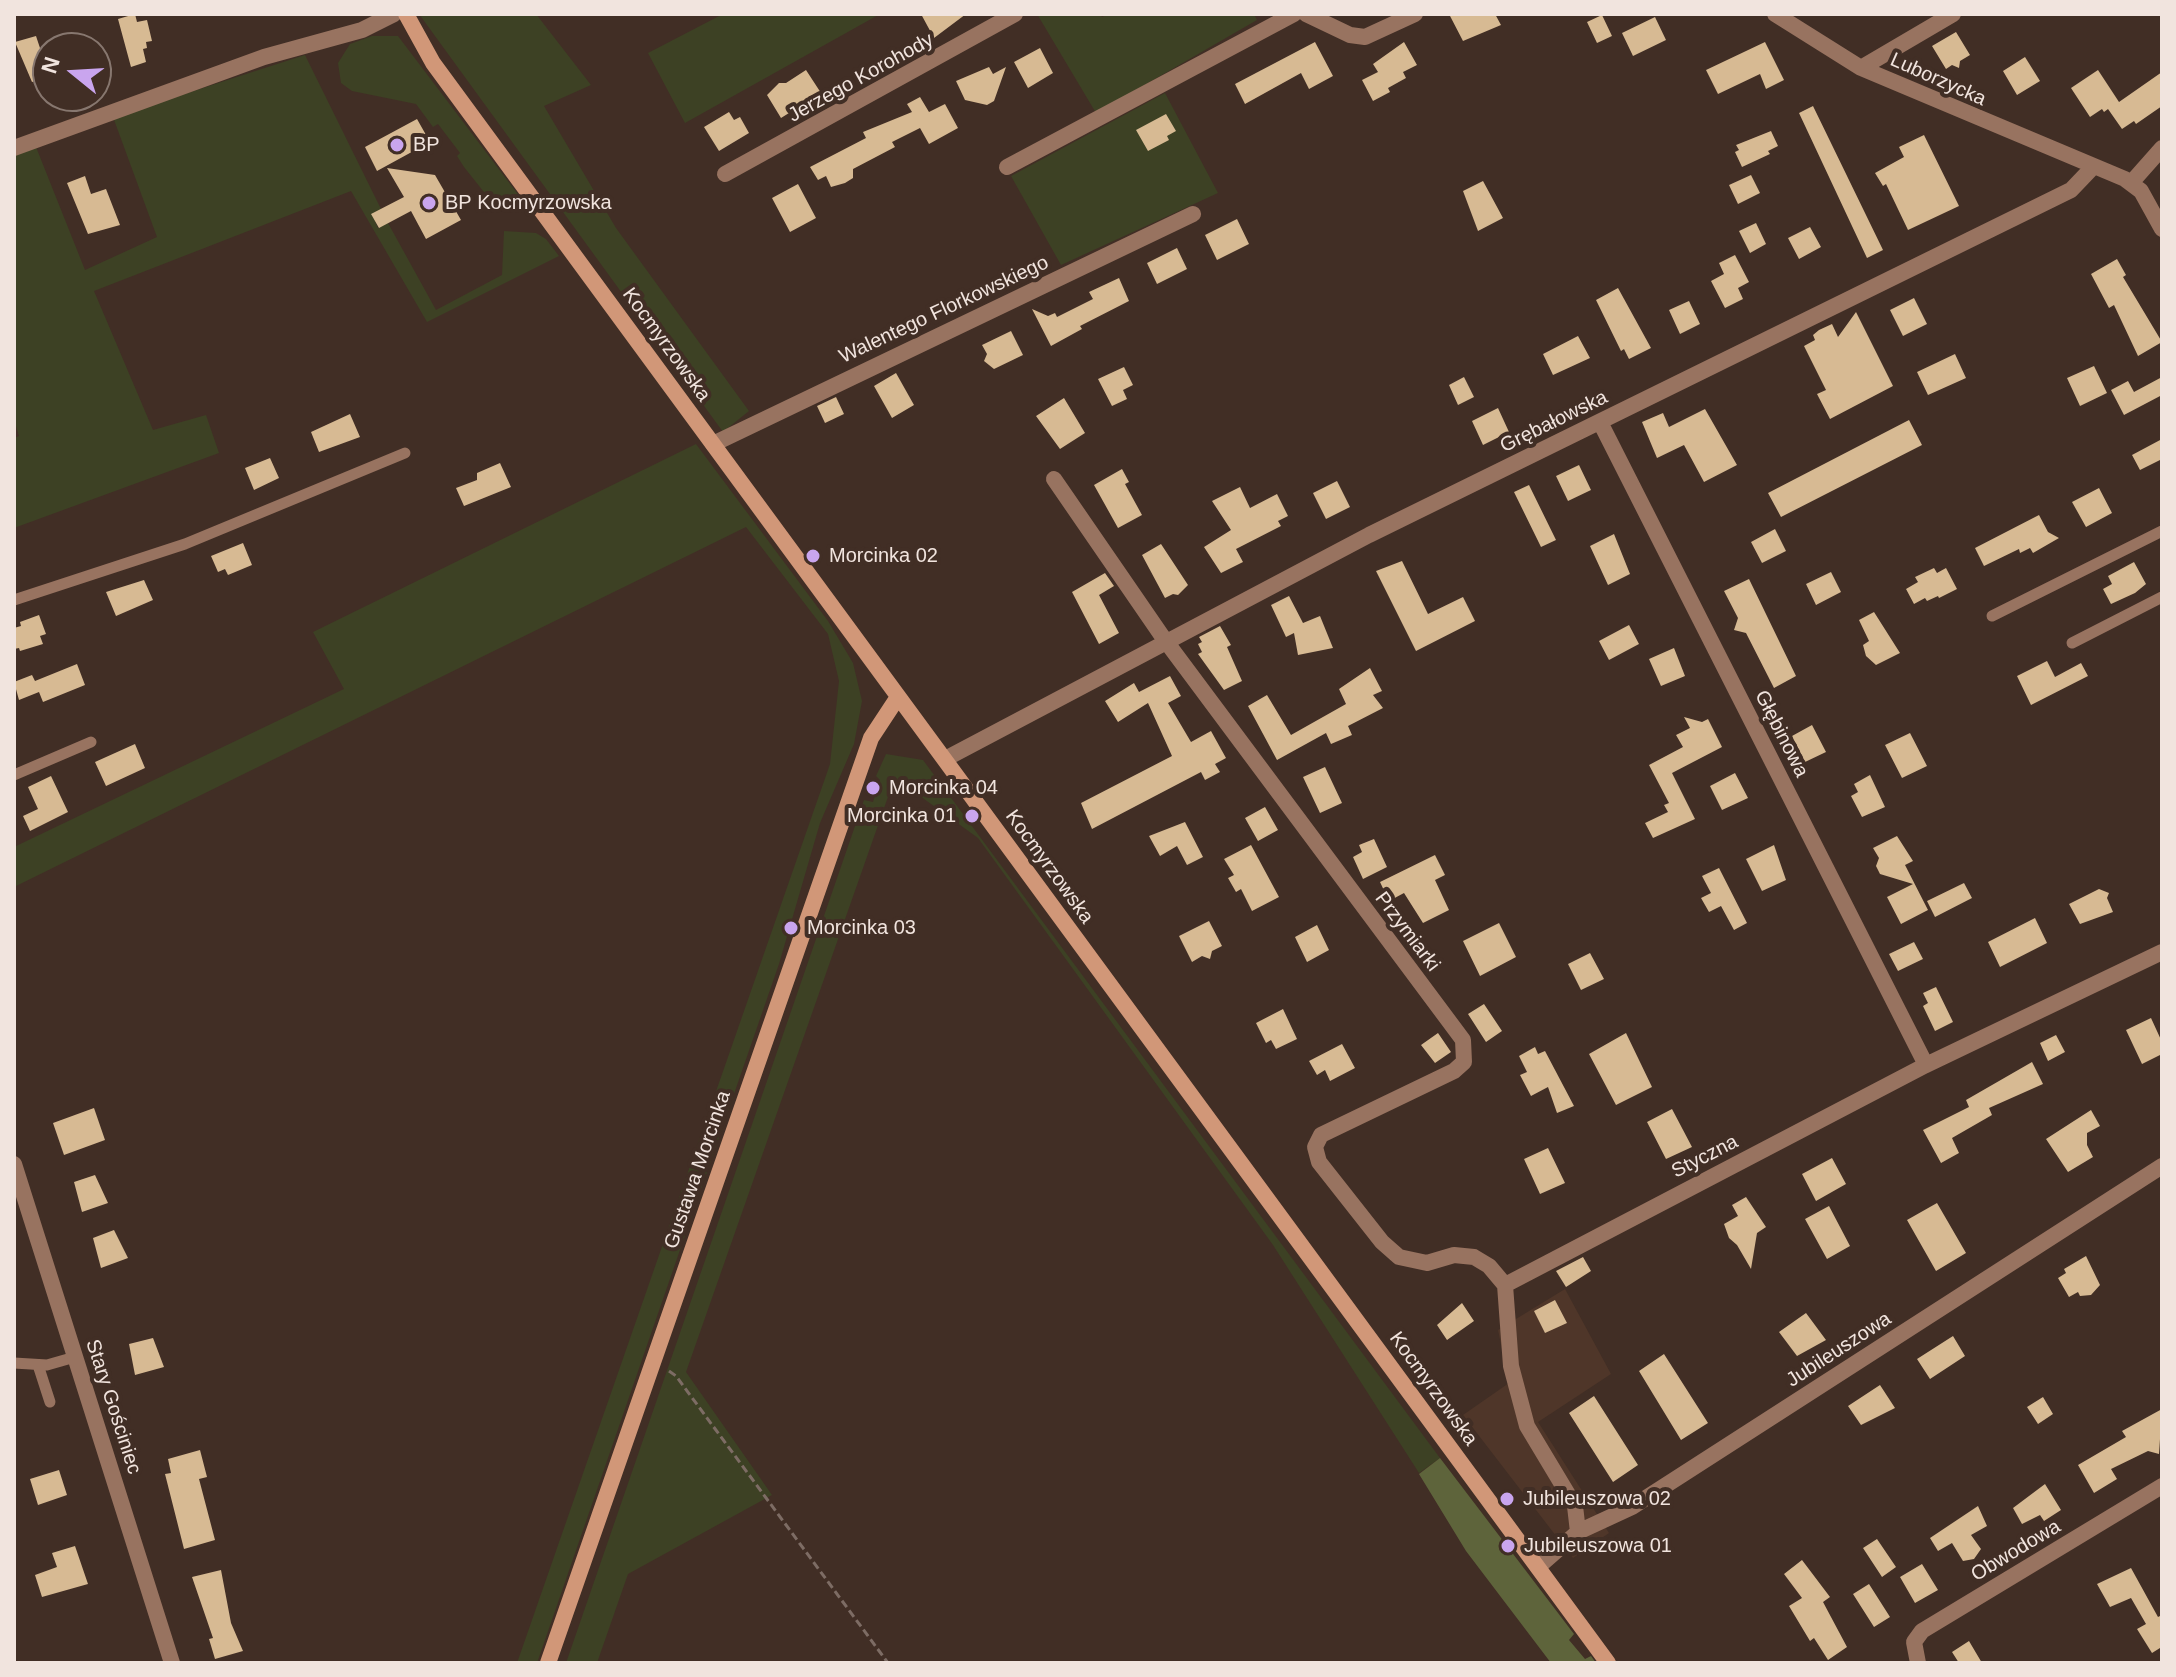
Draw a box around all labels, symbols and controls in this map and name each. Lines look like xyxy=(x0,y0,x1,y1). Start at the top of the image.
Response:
street label: Jerzego Korohody xyxy=(784,28,938,128)
north arrow xyxy=(32,32,112,112)
street label: Luborzycka xyxy=(1886,48,1990,112)
text: N xyxy=(36,54,65,76)
place label: BP xyxy=(413,133,440,157)
marker: BP xyxy=(388,136,406,154)
place label: BP Kocmyrzowska xyxy=(445,191,612,215)
marker: BP Kocmyrzowska xyxy=(420,194,438,212)
street label: Walentego Florkowskiego xyxy=(835,251,1053,369)
street label: Kocmyrzowska xyxy=(617,284,715,406)
street label: Grębałowska xyxy=(1496,386,1612,458)
place label: Morcinka 02 xyxy=(829,544,938,568)
marker: Morcinka 02 xyxy=(804,547,822,565)
street label: Głębinowa xyxy=(1749,686,1813,782)
place label: Morcinka 04 xyxy=(889,776,998,800)
marker: Morcinka 04 xyxy=(864,779,882,797)
place label: Morcinka 01 xyxy=(847,804,956,828)
street label: Kocmyrzowska xyxy=(1000,806,1098,928)
marker: Morcinka 01 xyxy=(963,807,981,825)
street label: Przymiarki xyxy=(1369,888,1445,976)
place label: Morcinka 03 xyxy=(807,916,916,940)
marker: Morcinka 03 xyxy=(782,919,800,937)
street label: Gustawa Morcinka xyxy=(660,1088,736,1252)
street label: Styczna xyxy=(1668,1130,1742,1184)
street label: Jubileuszowa xyxy=(1782,1307,1896,1393)
street label: Kocmyrzowska xyxy=(1384,1328,1482,1450)
street label: Stary Gościniec xyxy=(80,1337,146,1477)
place label: Jubileuszowa 02 xyxy=(1523,1487,1671,1511)
marker: Jubileuszowa 02 xyxy=(1498,1490,1516,1508)
street label: Obwodowa xyxy=(1967,1515,2065,1587)
place label: Jubileuszowa 01 xyxy=(1524,1534,1672,1558)
marker: Jubileuszowa 01 xyxy=(1499,1537,1517,1555)

